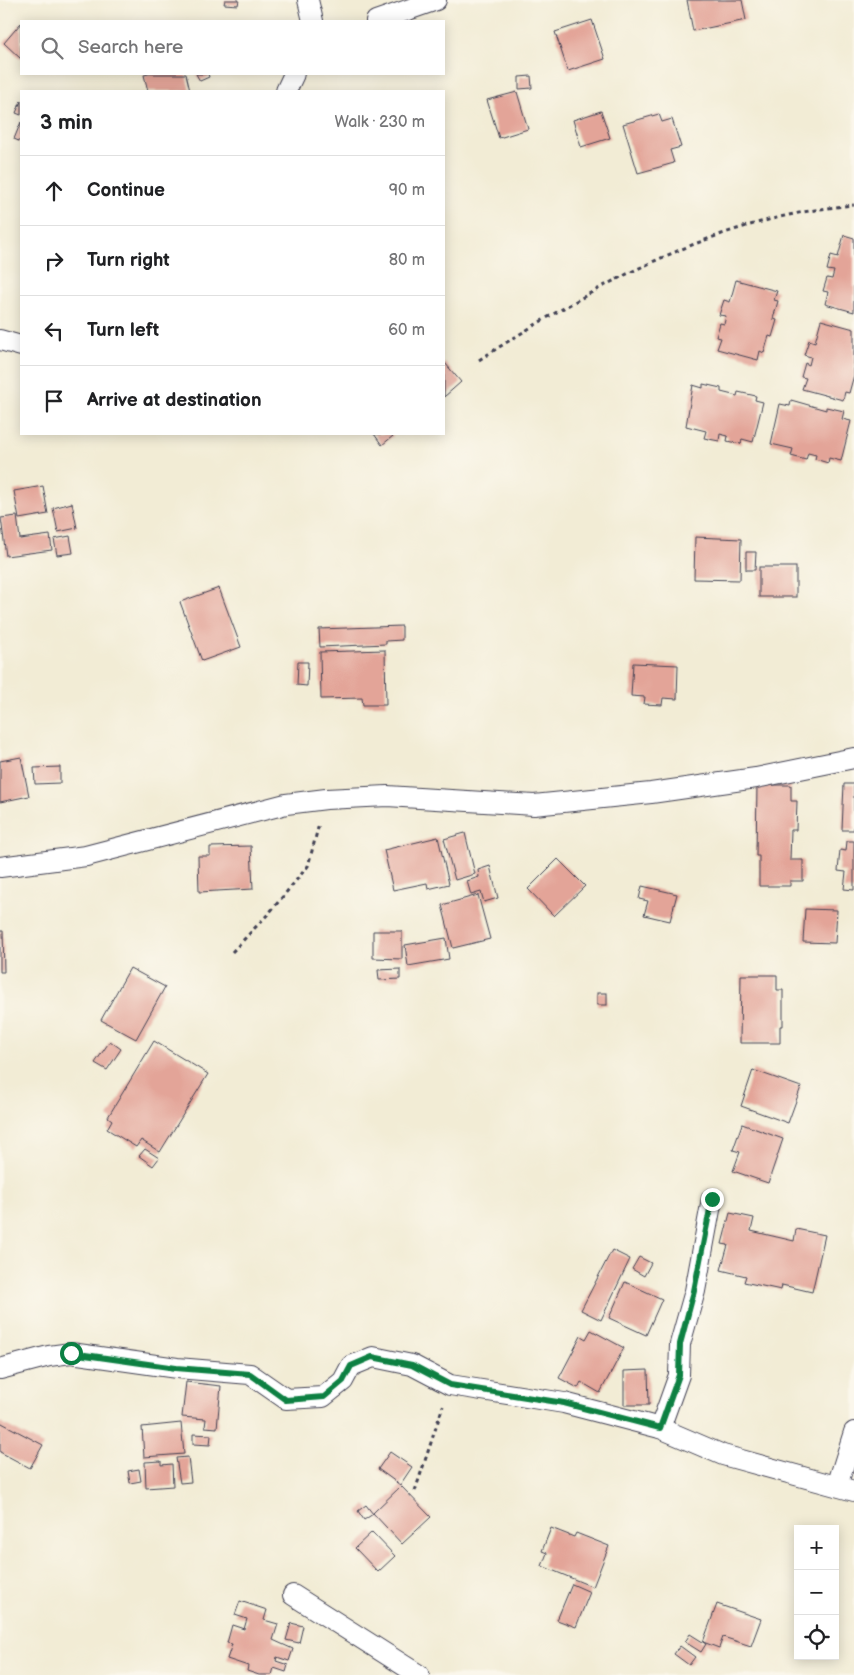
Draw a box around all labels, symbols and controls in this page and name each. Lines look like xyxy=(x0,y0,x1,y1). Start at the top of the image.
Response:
search box xyxy=(20,20,445,75)
icon: search xyxy=(38,34,66,62)
text: Search here xyxy=(78,36,183,59)
text: 3 min xyxy=(40,110,93,135)
text: Walk · 230 m xyxy=(335,113,425,132)
icon: ahead xyxy=(40,177,68,205)
text: Continue xyxy=(87,179,165,202)
text: 90 m xyxy=(389,181,425,200)
icon: right xyxy=(40,247,68,275)
text: Turn right xyxy=(87,249,170,272)
text: 80 m xyxy=(389,251,425,270)
icon: left xyxy=(40,317,68,345)
text: Turn left xyxy=(87,319,159,342)
text: 60 m xyxy=(388,321,425,340)
icon: arrive xyxy=(40,387,68,415)
text: Arrive at destination xyxy=(87,389,262,412)
route end xyxy=(701,1188,724,1211)
route start xyxy=(60,1342,83,1365)
map controls xyxy=(794,1525,839,1660)
button: + xyxy=(794,1525,839,1570)
button: − xyxy=(794,1570,839,1615)
button: locate xyxy=(794,1615,839,1660)

